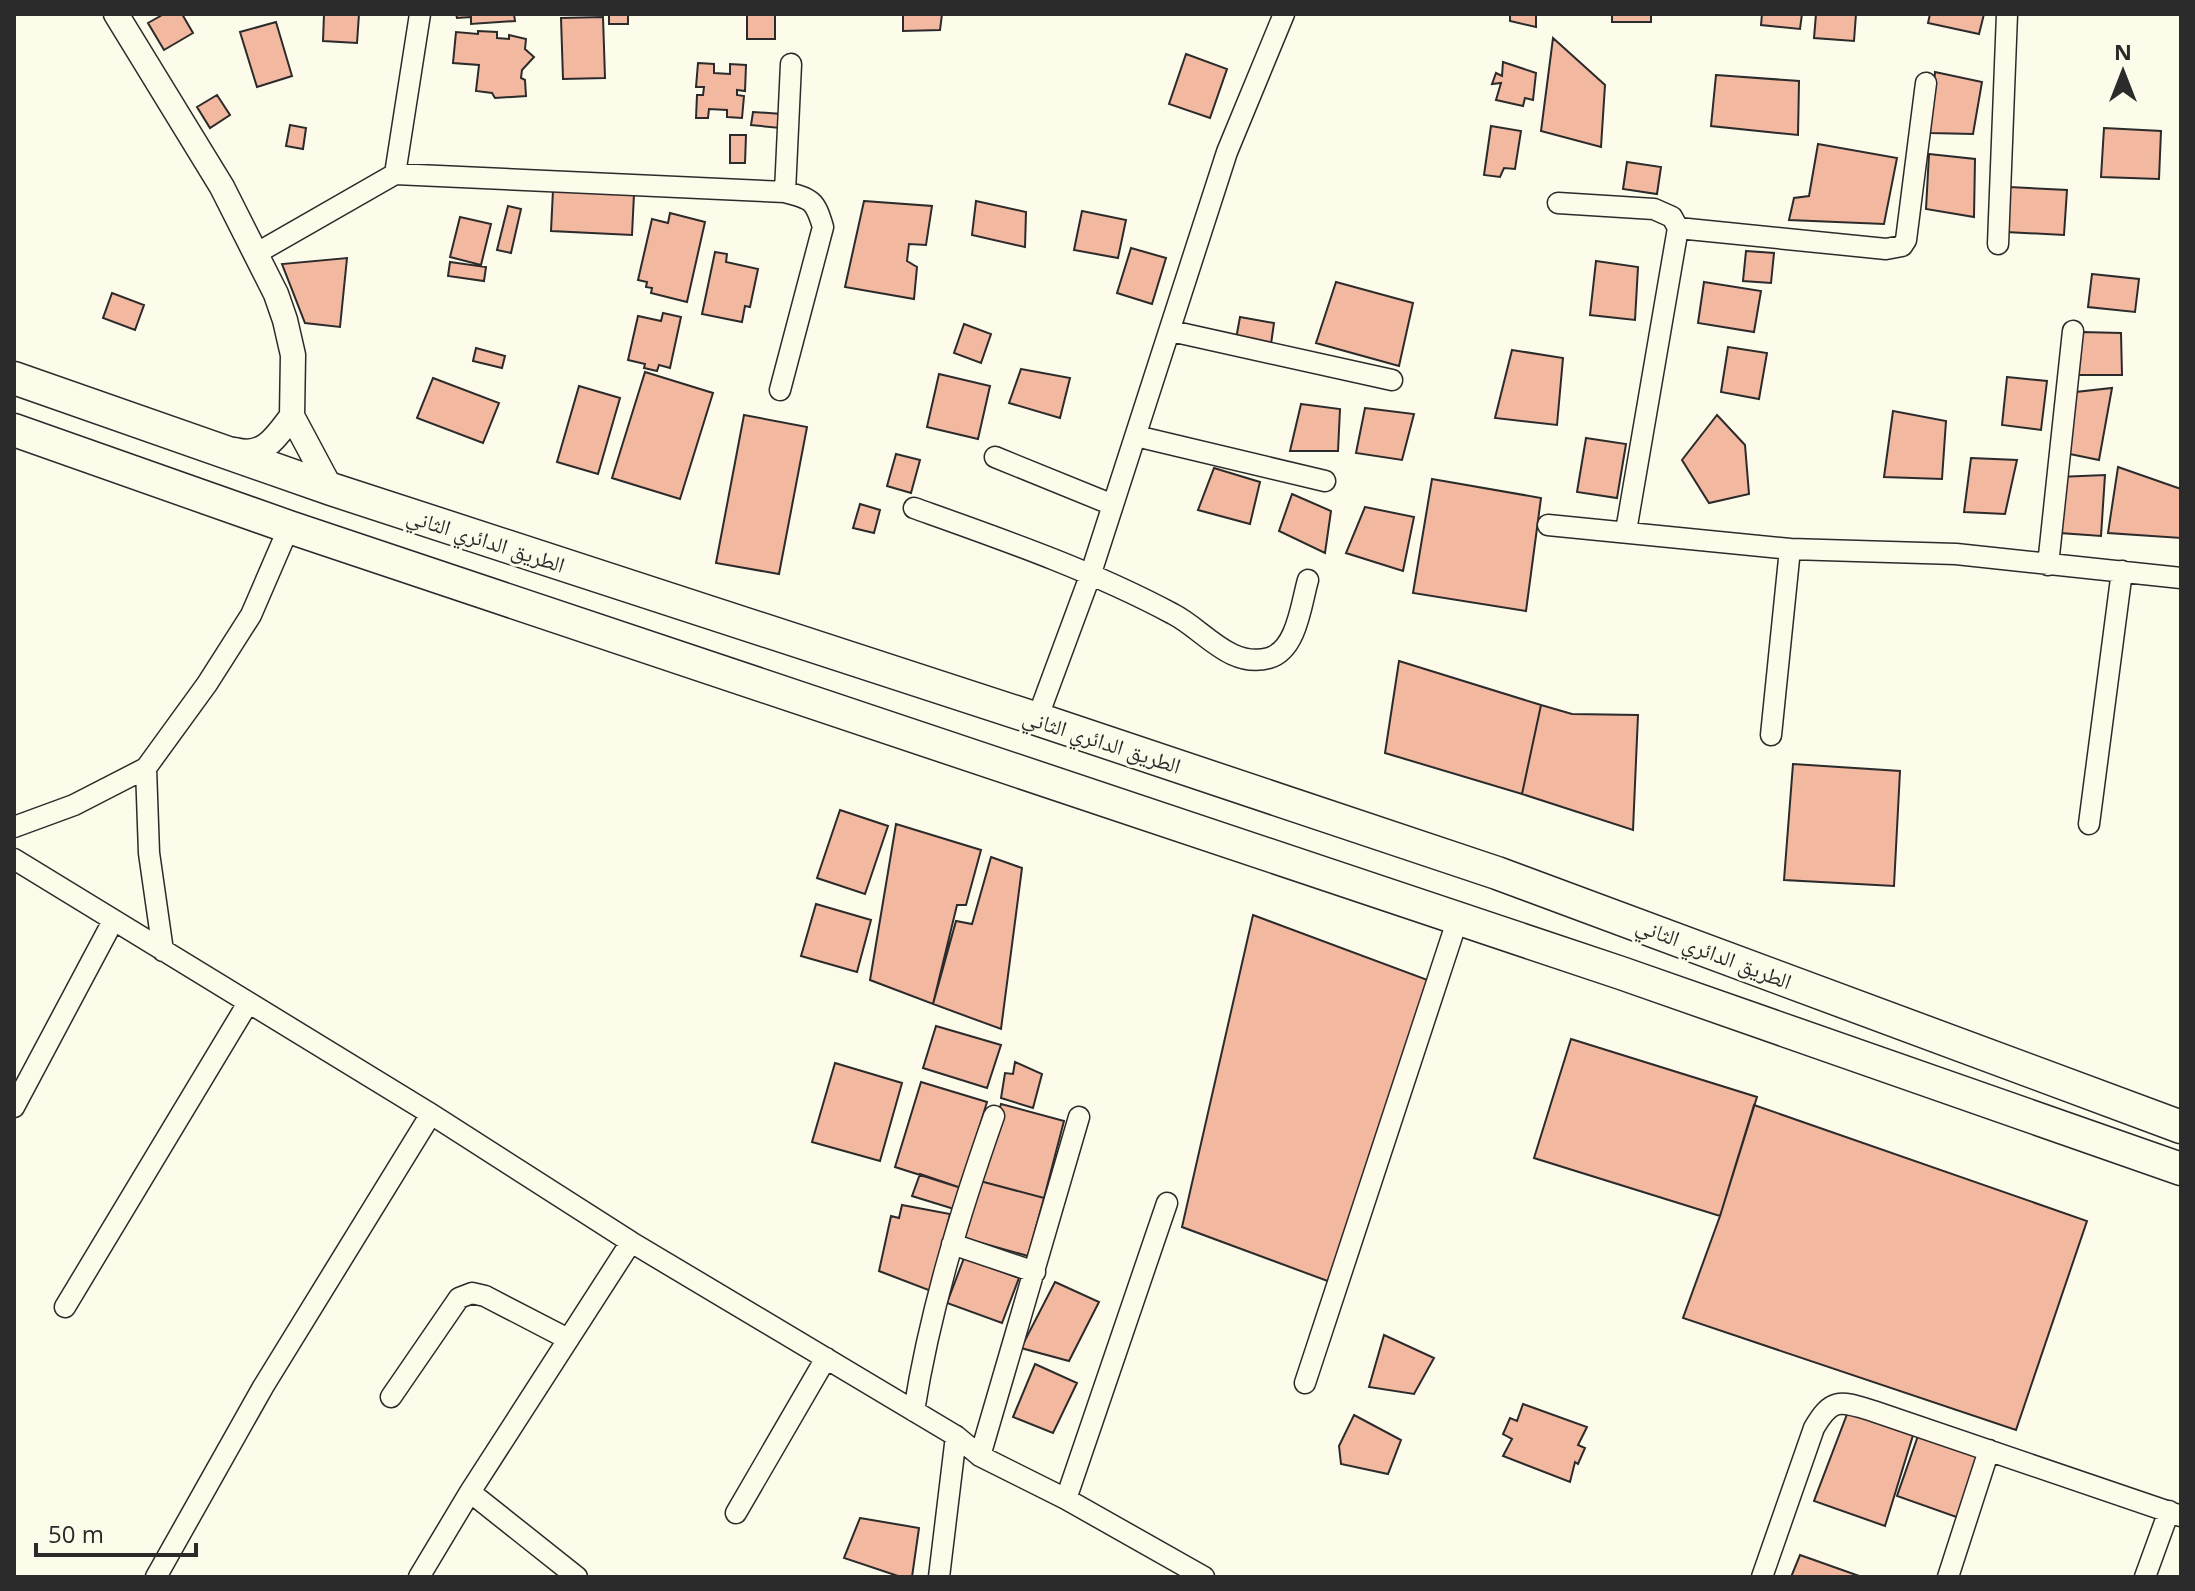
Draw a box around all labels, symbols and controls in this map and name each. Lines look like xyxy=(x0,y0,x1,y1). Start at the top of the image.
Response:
north arrow xyxy=(2083,32,2163,112)
text: N xyxy=(2114,36,2132,66)
street label: الطريق الدائري الثاني xyxy=(402,499,569,582)
street label: الطريق الدائري الثاني xyxy=(1018,700,1185,783)
street label: الطريق الدائري الثاني xyxy=(1631,909,1796,999)
scale bar xyxy=(36,1507,196,1557)
text: 50 m xyxy=(48,1517,104,1550)

